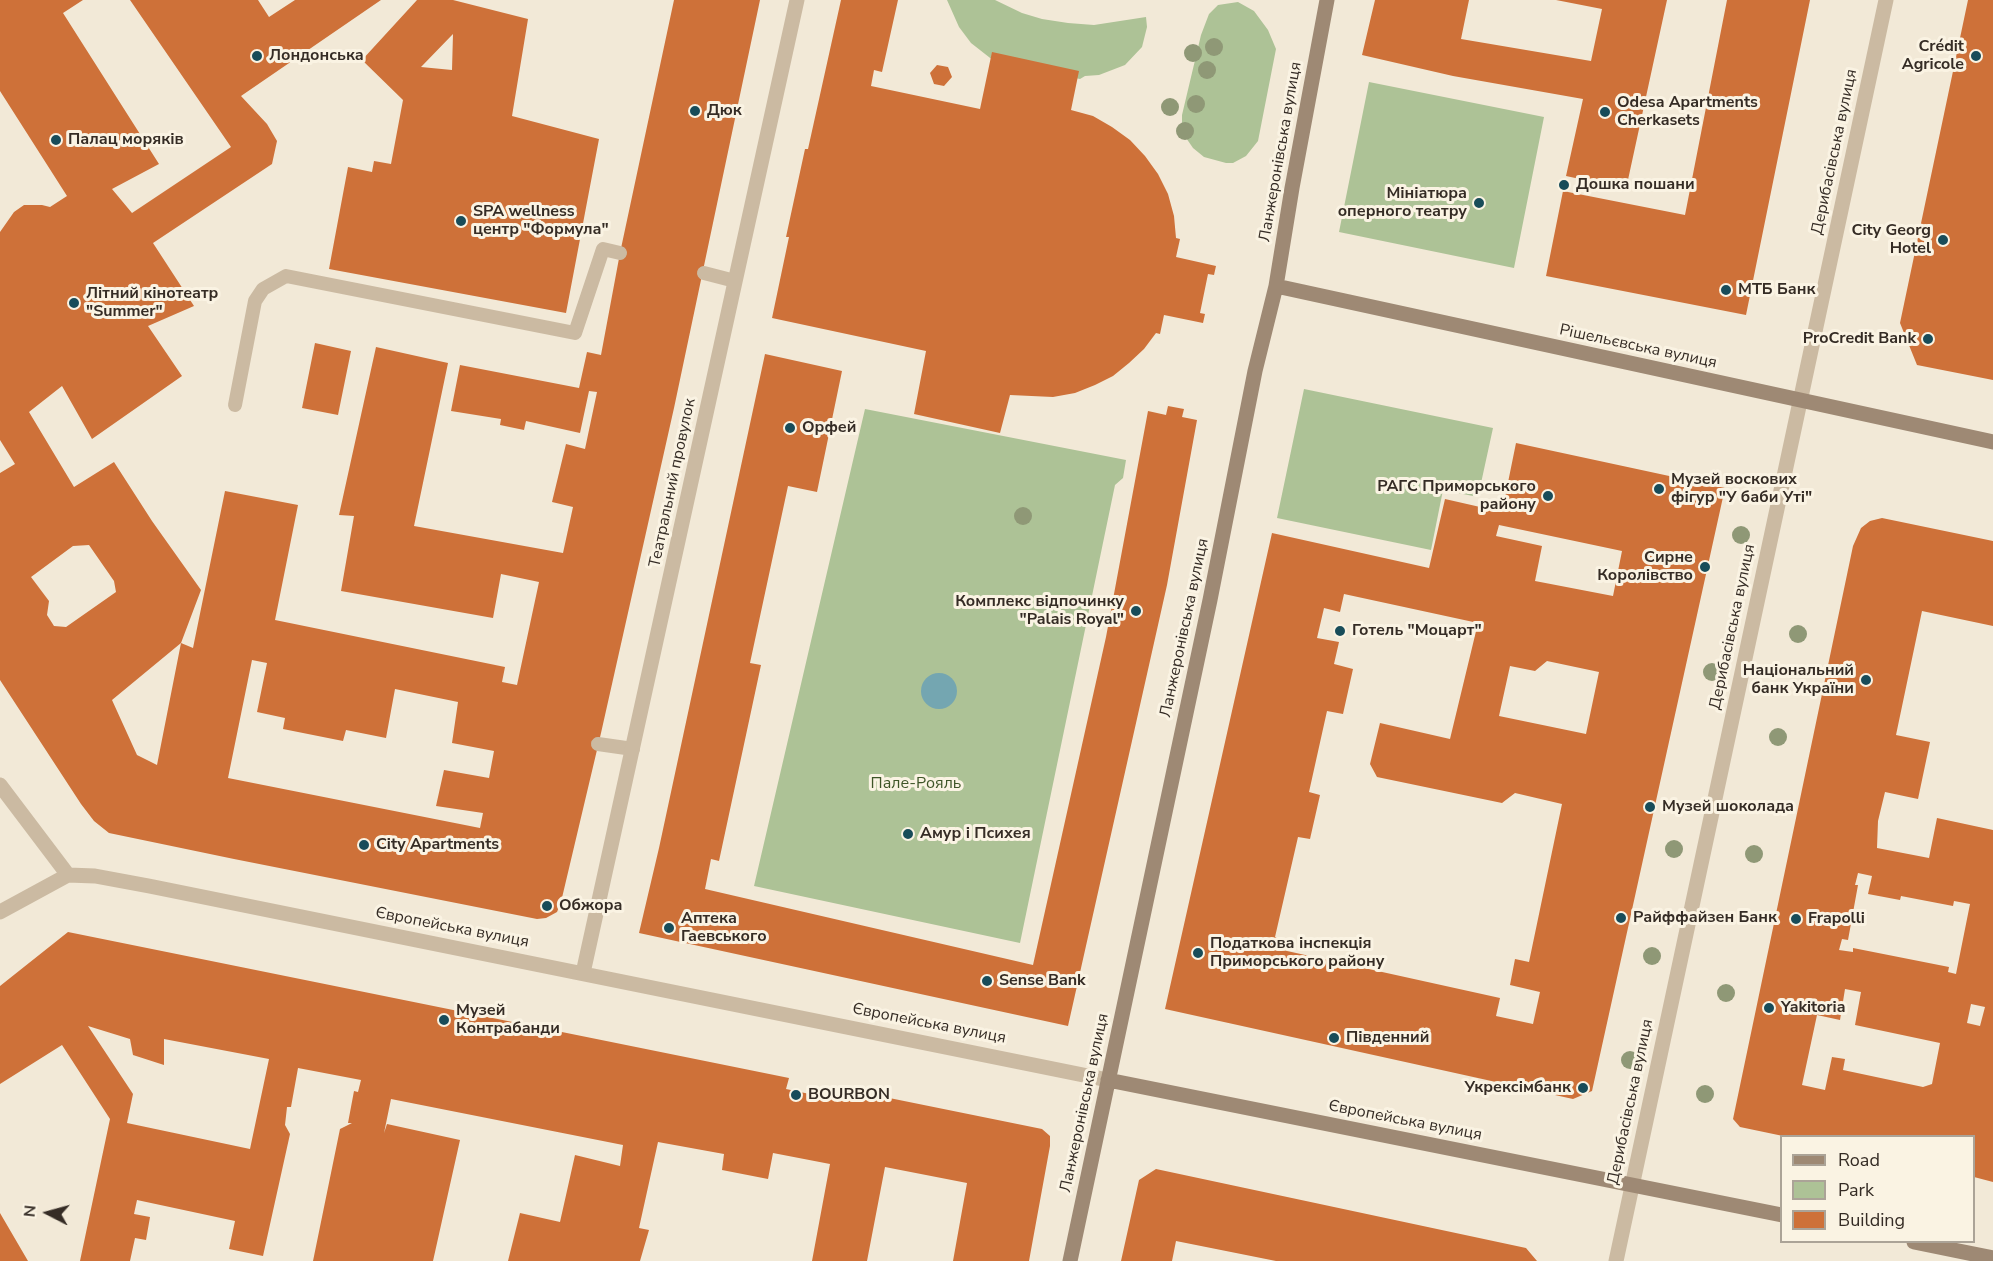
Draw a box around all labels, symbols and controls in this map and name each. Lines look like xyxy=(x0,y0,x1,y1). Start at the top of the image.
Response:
place label: Crédit Agricole xyxy=(1902,37,1964,75)
place label: Лондонська xyxy=(269,46,364,66)
marker: Лондонська xyxy=(250,49,264,63)
marker: Crédit Agricole xyxy=(1969,49,1983,63)
street label: Ланжеронівська вулиця xyxy=(1256,61,1306,243)
street label: Дерибасівська вулиця xyxy=(1808,68,1862,236)
place label: Odesa Apartments Cherkasets xyxy=(1617,93,1758,131)
place label: Дюк xyxy=(707,101,742,121)
marker: Дюк xyxy=(688,104,702,118)
marker: Odesa Apartments Cherkasets xyxy=(1598,105,1612,119)
place label: Палац моряків xyxy=(68,130,184,150)
marker: Палац моряків xyxy=(49,133,63,147)
place label: Дошка пошани xyxy=(1576,175,1695,195)
marker: Дошка пошани xyxy=(1557,178,1571,192)
place label: Мініатюра оперного театру xyxy=(1338,184,1467,222)
marker: Мініатюра оперного театру xyxy=(1472,196,1486,210)
place label: SPA wellness центр "Формула" xyxy=(473,202,609,240)
marker: SPA wellness центр "Формула" xyxy=(454,214,468,228)
place label: City Georg Hotel xyxy=(1852,221,1931,259)
marker: City Georg Hotel xyxy=(1936,233,1950,247)
place label: МТБ Банк xyxy=(1738,280,1815,300)
marker: МТБ Банк xyxy=(1719,283,1733,297)
place label: Літний кінотеатр "Summer" xyxy=(86,284,218,322)
marker: Літний кінотеатр "Summer" xyxy=(67,296,81,310)
street label: Рішельєвська вулиця xyxy=(1557,321,1719,373)
place label: ProCredit Bank xyxy=(1803,329,1916,349)
marker: ProCredit Bank xyxy=(1921,332,1935,346)
street label: Театральний провулок xyxy=(646,397,700,569)
place label: Орфей xyxy=(802,418,856,438)
marker: Орфей xyxy=(783,421,797,435)
place label: Музей воскових фігур "У баби Уті" xyxy=(1671,470,1812,508)
place label: РАГС Приморського району xyxy=(1377,477,1536,515)
marker: Музей воскових фігур "У баби Уті" xyxy=(1652,482,1666,496)
marker: РАГС Приморського району xyxy=(1541,489,1555,503)
street label: Ланжеронівська вулиця xyxy=(1157,537,1213,719)
street label: Дерибасівська вулиця xyxy=(1706,543,1760,711)
place label: Сирне Королiвство xyxy=(1597,548,1693,586)
marker: Сирне Королiвство xyxy=(1698,560,1712,574)
place label: Комплекс відпочинку "Palais Royal" xyxy=(955,592,1124,630)
marker: Комплекс відпочинку "Palais Royal" xyxy=(1129,604,1143,618)
place label: Готель "Моцарт" xyxy=(1352,621,1482,641)
marker: Готель "Моцарт" xyxy=(1333,624,1347,638)
place label: Національний банк України xyxy=(1743,661,1854,699)
marker: Національний банк України xyxy=(1859,673,1873,687)
park label: Пале-Рояль xyxy=(871,774,961,794)
place label: Музей шоколада xyxy=(1662,797,1794,817)
marker: Музей шоколада xyxy=(1643,800,1657,814)
place label: Амур і Психея xyxy=(920,824,1031,844)
marker: Амур і Психея xyxy=(901,827,915,841)
place label: City Apartments xyxy=(376,835,499,855)
marker: City Apartments xyxy=(357,838,371,852)
place label: Обжора xyxy=(559,896,622,916)
marker: Обжора xyxy=(540,899,554,913)
street label: Європейська вулиця xyxy=(374,904,530,952)
place label: Райффайзен Банк xyxy=(1633,908,1777,928)
place label: Аптека Гаевського xyxy=(681,909,767,947)
place label: Frapolli xyxy=(1808,909,1865,929)
marker: Райффайзен Банк xyxy=(1614,911,1628,925)
marker: Frapolli xyxy=(1789,912,1803,926)
marker: Аптека Гаевського xyxy=(662,921,676,935)
place label: Податкова інспекція Приморського району xyxy=(1210,934,1384,972)
marker: Податкова інспекція Приморського району xyxy=(1191,946,1205,960)
place label: Sense Bank xyxy=(999,971,1086,991)
marker: Sense Bank xyxy=(980,974,994,988)
place label: Yakitoria xyxy=(1781,998,1845,1018)
street label: Європейська вулиця xyxy=(851,1000,1007,1048)
place label: Музей Контрабанди xyxy=(456,1001,560,1039)
marker: Yakitoria xyxy=(1762,1001,1776,1015)
street label: Ланжеронівська вулиця xyxy=(1057,1012,1113,1194)
marker: Музей Контрабанди xyxy=(437,1013,451,1027)
street label: Дерибасівська вулиця xyxy=(1604,1018,1658,1186)
place label: Південний xyxy=(1346,1028,1429,1048)
marker: Південний xyxy=(1327,1031,1341,1045)
place label: Укрексімбанк xyxy=(1465,1078,1571,1098)
marker: Укрексімбанк xyxy=(1576,1081,1590,1095)
place label: BOURBON xyxy=(808,1085,890,1105)
marker: BOURBON xyxy=(789,1088,803,1102)
street label: Європейська вулиця xyxy=(1327,1097,1483,1145)
legend xyxy=(1780,1135,1975,1243)
text: Road xyxy=(1838,1148,1880,1172)
text: Park xyxy=(1838,1178,1874,1202)
north arrow xyxy=(18,1183,78,1243)
text: N xyxy=(19,1204,42,1218)
text: Building xyxy=(1838,1208,1905,1232)

